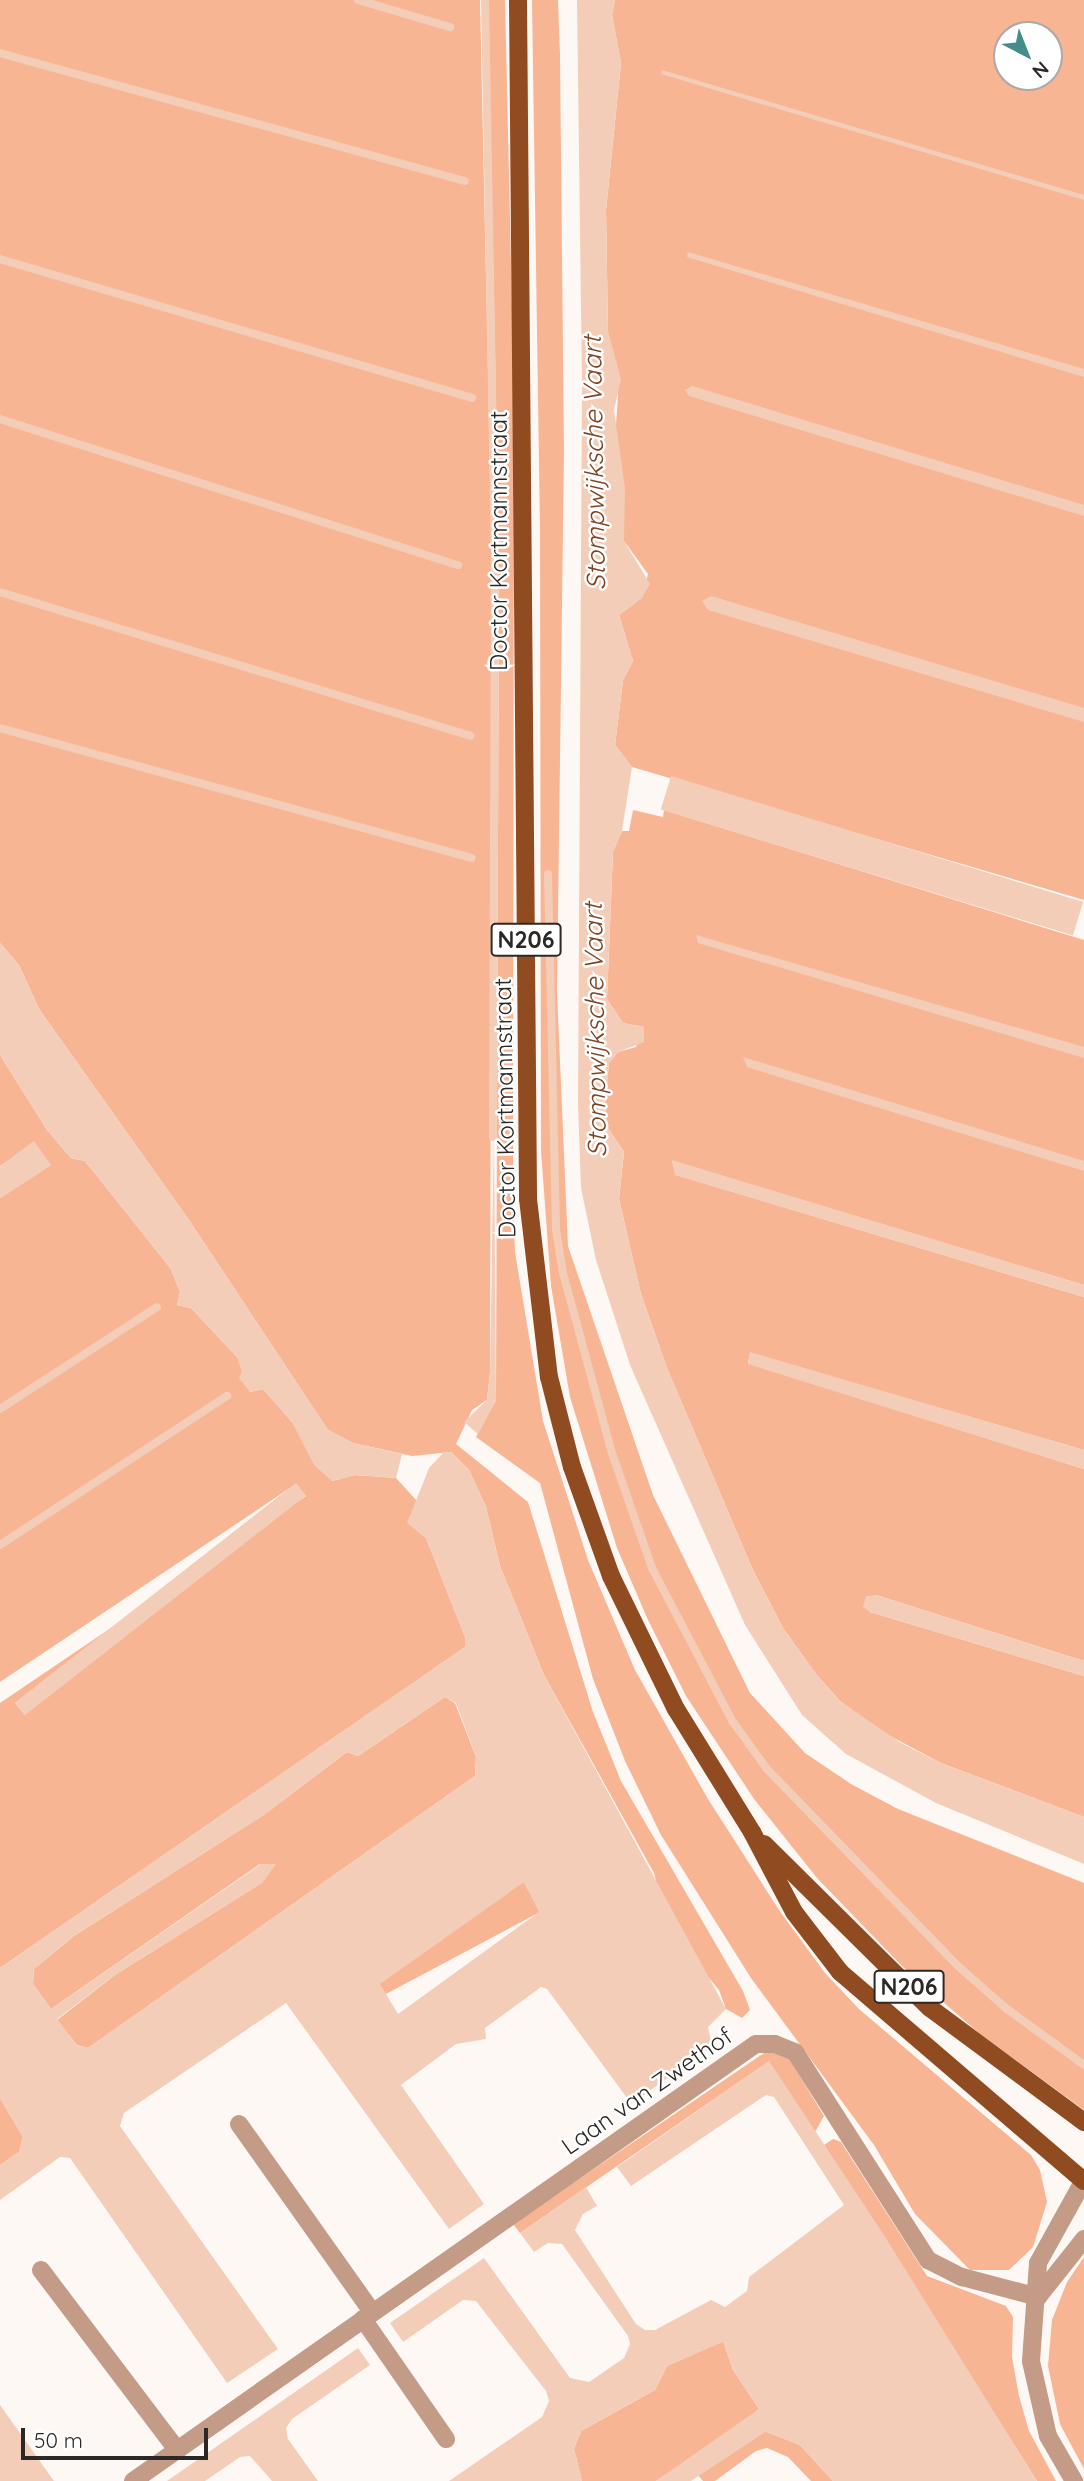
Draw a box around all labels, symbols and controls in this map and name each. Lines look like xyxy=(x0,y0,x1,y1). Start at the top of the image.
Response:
north arrow xyxy=(993,21,1063,91)
text: N xyxy=(1027,57,1054,84)
water label: Stompwijksche Vaart xyxy=(576,336,612,590)
street label: Doctor Kortmannstraat xyxy=(485,411,513,671)
water label: Stompwijksche Vaart xyxy=(577,903,613,1157)
road number: N206 xyxy=(489,920,563,959)
street label: Doctor Kortmannstraat xyxy=(488,978,522,1238)
road number: N206 xyxy=(872,1968,946,2006)
street label: Laan van Zwethof xyxy=(556,2021,738,2161)
scale bar xyxy=(24,2414,212,2458)
text: 50 m xyxy=(34,2427,83,2453)

